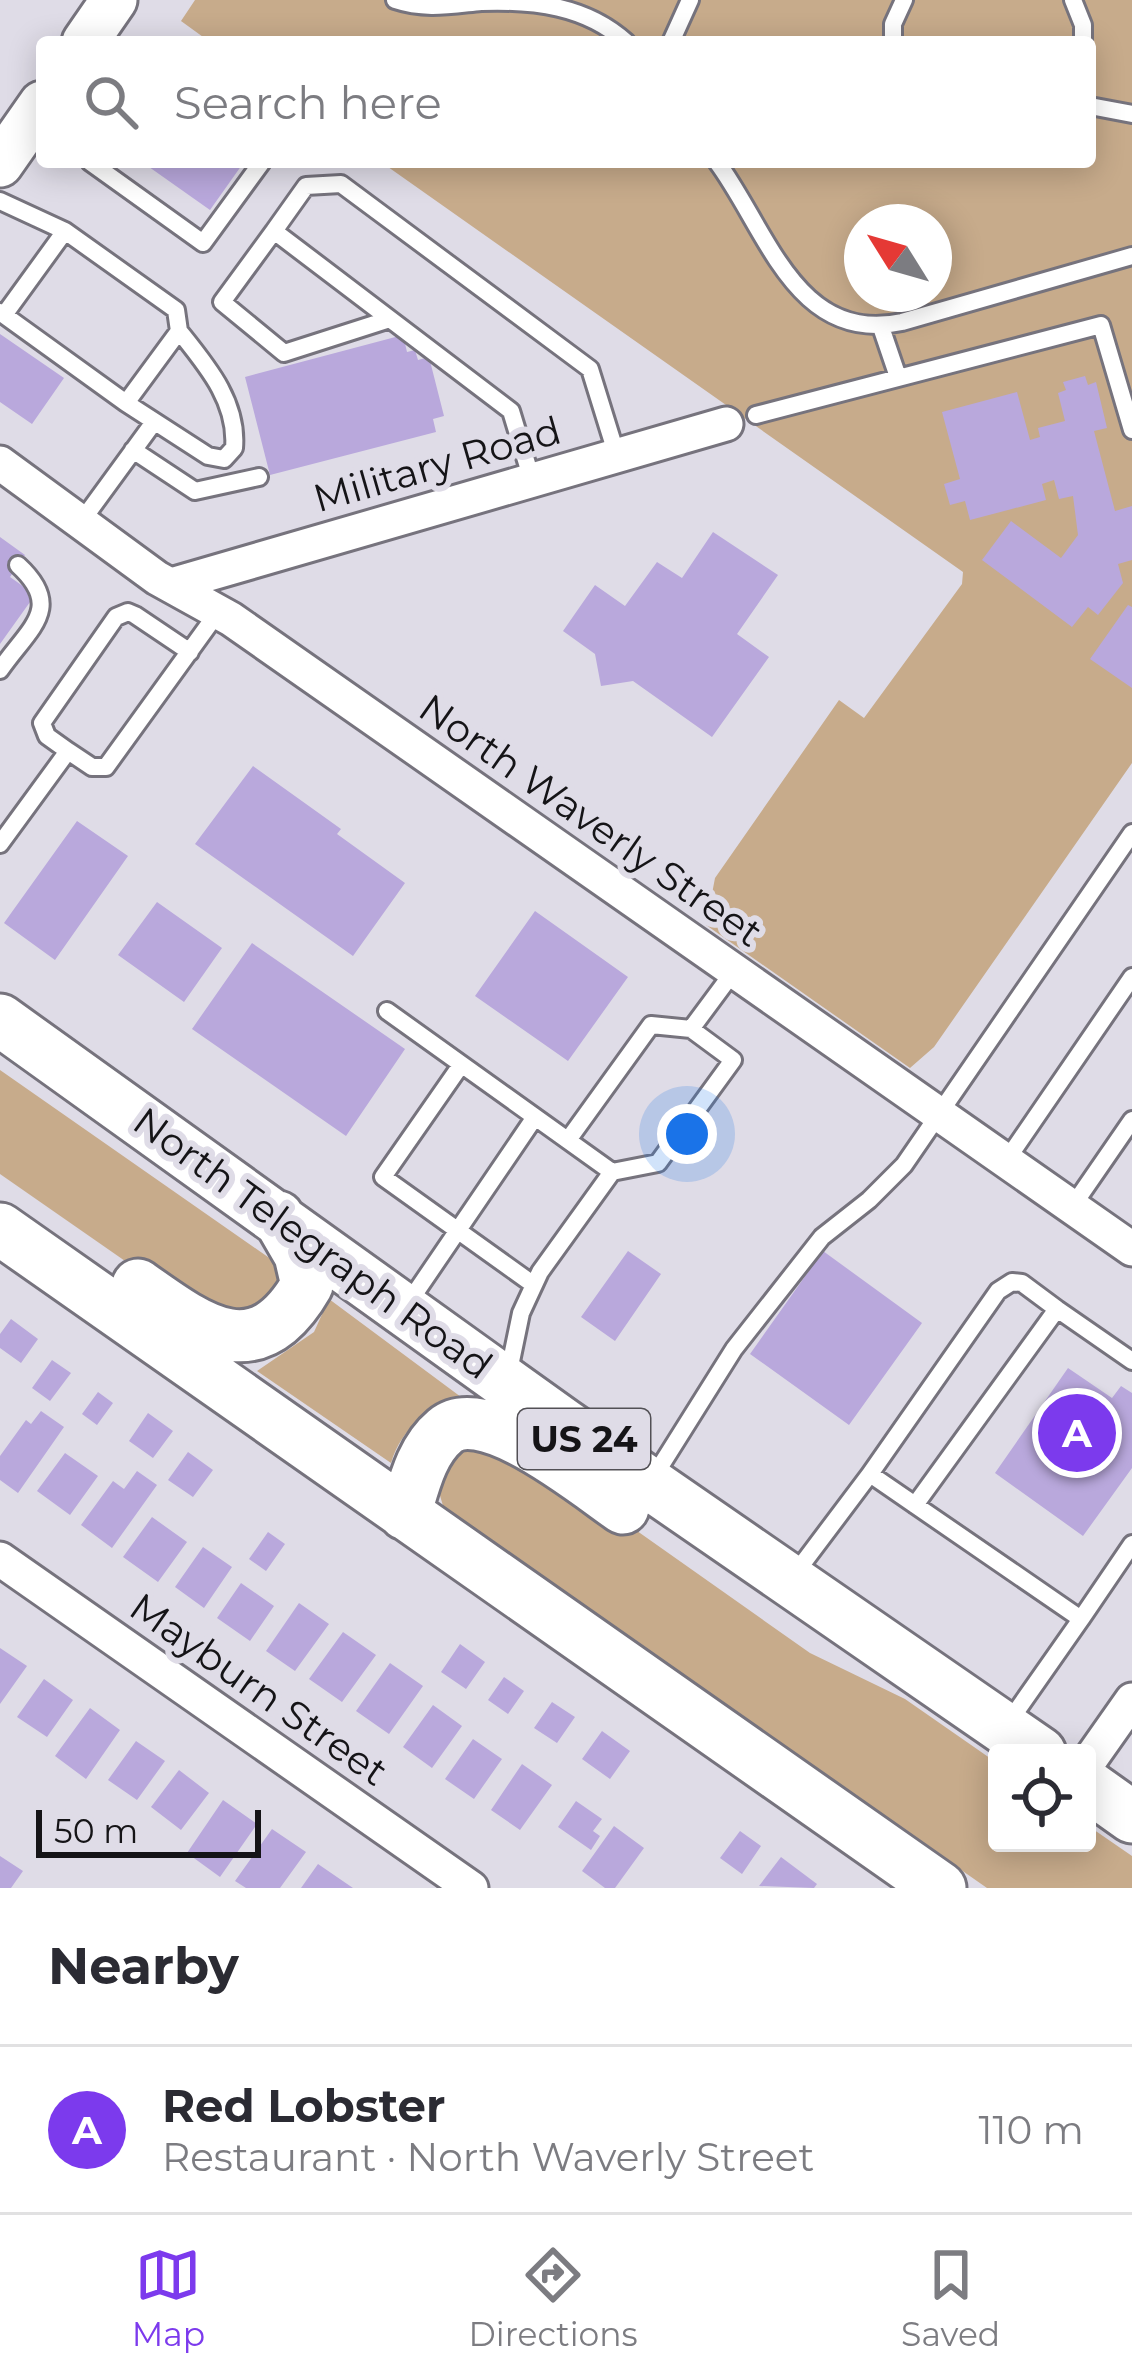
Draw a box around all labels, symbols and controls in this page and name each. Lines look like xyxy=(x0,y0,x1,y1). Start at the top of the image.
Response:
search box xyxy=(36,36,1096,168)
icon: search xyxy=(78,69,144,135)
text: Search here xyxy=(174,75,442,130)
north arrow xyxy=(844,204,952,312)
street label: Military Road xyxy=(308,406,566,522)
street label: North Waverly Street xyxy=(410,683,772,957)
street label: North Telegraph Road xyxy=(124,1097,502,1389)
your location xyxy=(657,1104,717,1164)
pin: A xyxy=(1038,1388,1116,1478)
road number: US 24 xyxy=(518,1409,650,1469)
street label: Mayburn Street xyxy=(121,1582,397,1796)
map controls xyxy=(988,1744,1096,1852)
button: locate xyxy=(988,1744,1096,1852)
scale bar xyxy=(36,1804,261,1857)
text: 50 m xyxy=(54,1811,138,1851)
text: Nearby xyxy=(48,1935,239,1997)
text: Red Lobster xyxy=(162,2078,445,2133)
text: A xyxy=(72,2106,102,2154)
text: 110 m xyxy=(978,2106,1084,2154)
text: Restaurant · North Waverly Street xyxy=(162,2133,814,2181)
tab: Map xyxy=(132,2242,205,2354)
tab: Directions xyxy=(469,2242,638,2354)
tab: Saved xyxy=(901,2242,1000,2354)

